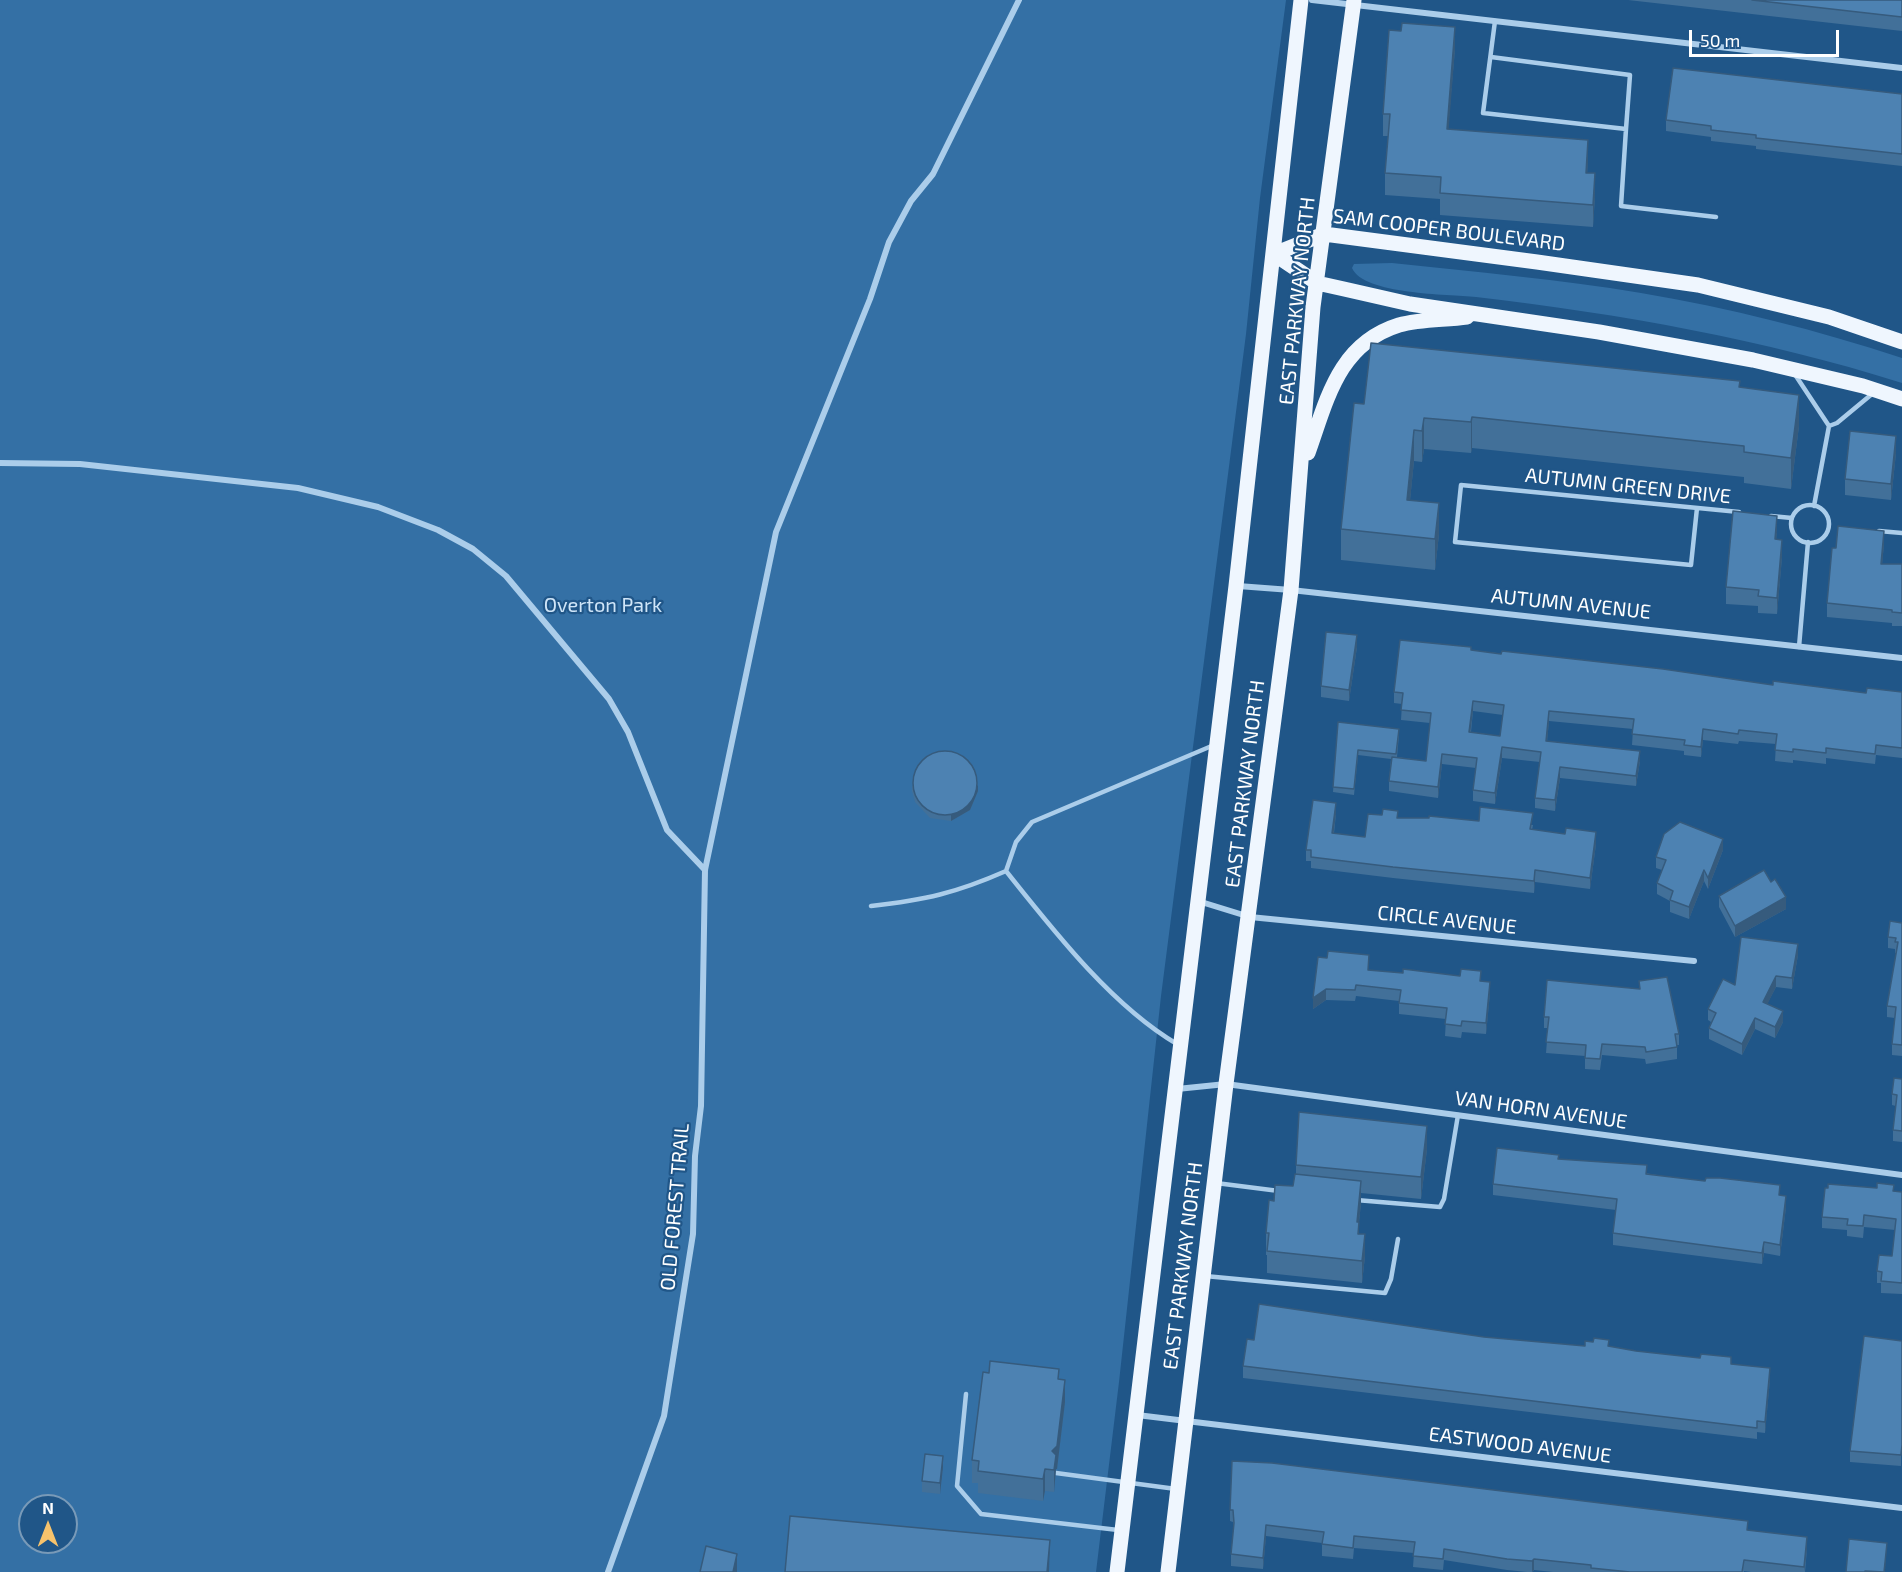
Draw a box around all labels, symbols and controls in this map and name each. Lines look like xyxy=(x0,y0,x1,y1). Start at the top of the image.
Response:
scale bar xyxy=(1692,18,1842,56)
text: 50 m xyxy=(1700,29,1740,51)
street label: EAST PARKWAY NORTH xyxy=(1274,196,1320,406)
street label: SAM COOPER BOULEVARD xyxy=(1332,204,1566,256)
street label: AUTUMN GREEN DRIVE xyxy=(1524,463,1732,509)
street label: AUTUMN AVENUE xyxy=(1490,584,1652,624)
park label: Overton Park xyxy=(544,593,662,617)
street label: EAST PARKWAY NORTH xyxy=(1220,679,1270,889)
street label: CIRCLE AVENUE xyxy=(1376,901,1518,939)
street label: VAN HORN AVENUE xyxy=(1453,1086,1629,1134)
street label: OLD FOREST TRAIL xyxy=(656,1122,694,1292)
street label: EAST PARKWAY NORTH xyxy=(1158,1161,1208,1371)
street label: EASTWOOD AVENUE xyxy=(1427,1422,1613,1468)
north arrow xyxy=(18,1494,78,1554)
text: N xyxy=(42,1498,54,1517)

